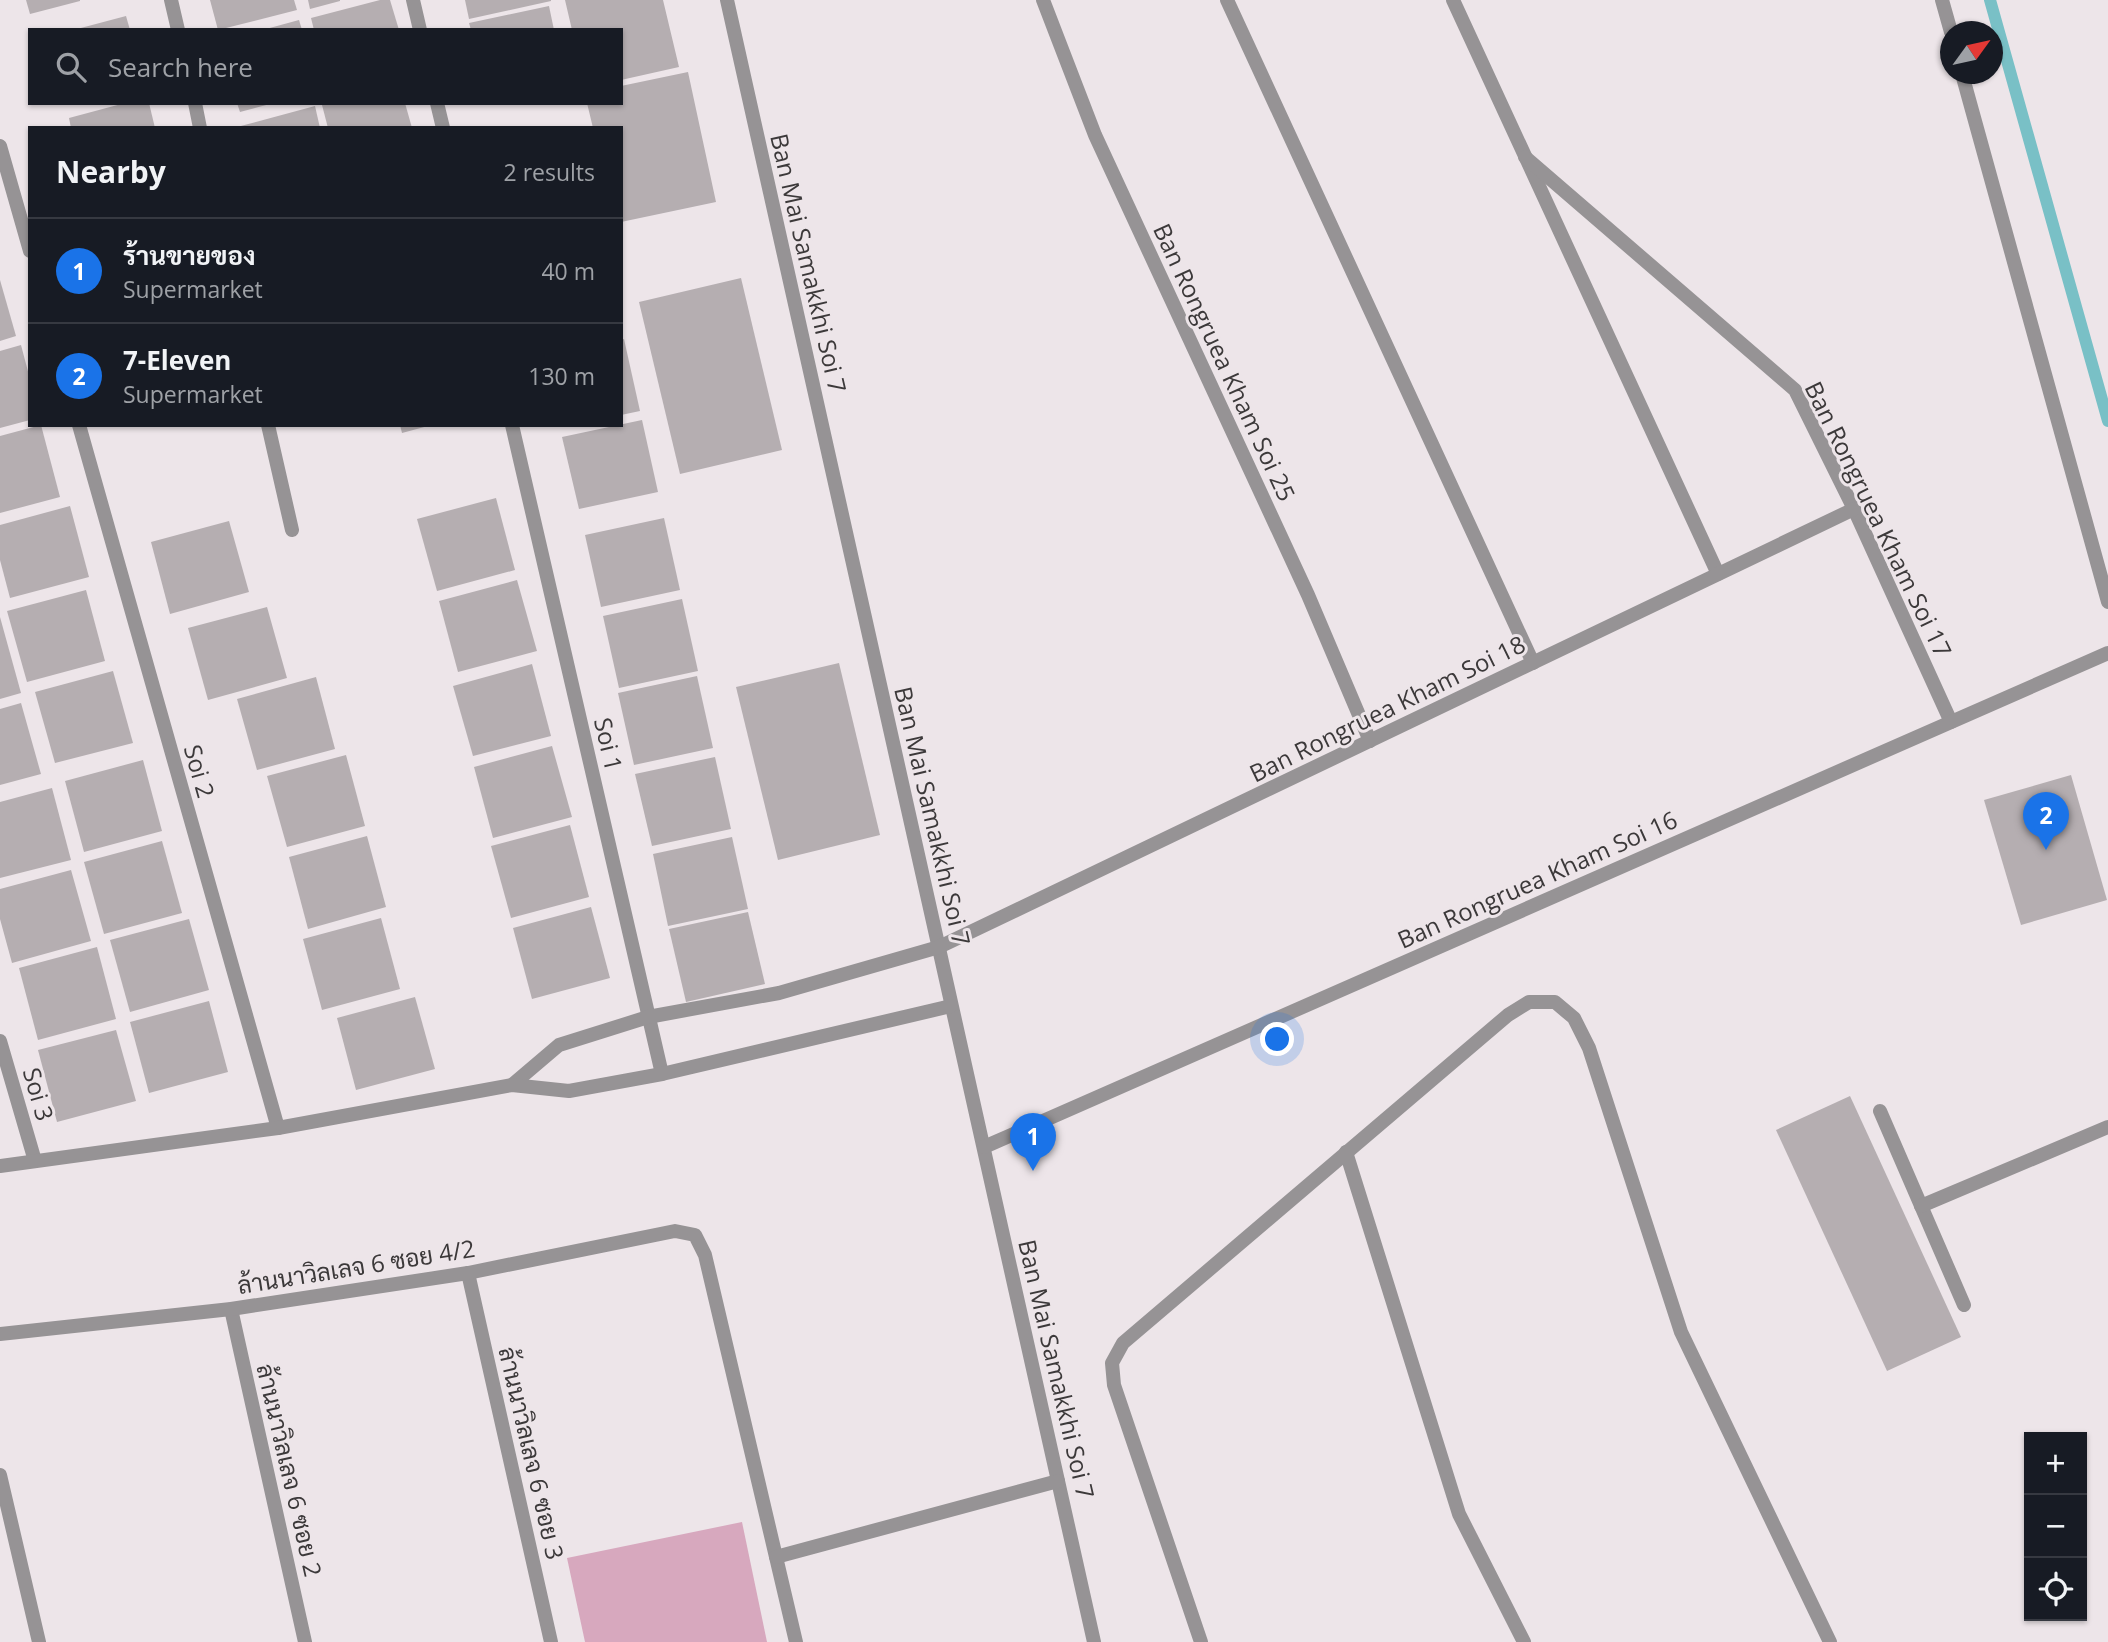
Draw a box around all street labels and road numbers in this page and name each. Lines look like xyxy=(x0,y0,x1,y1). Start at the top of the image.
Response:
street label: Ban Mai Samakkhi Soi 7 xyxy=(763,130,855,396)
street label: Ban Rongruea Kham Soi 25 xyxy=(1146,218,1304,506)
street label: Ban Rongruea Kham Soi 17 xyxy=(1798,376,1960,662)
street label: Ban Rongruea Kham Soi 18 xyxy=(1244,627,1530,789)
street label: Ban Mai Samakkhi Soi 7 xyxy=(887,683,979,949)
street label: Soi 1 xyxy=(587,714,631,774)
street label: Soi 2 xyxy=(177,741,223,801)
street label: Ban Rongruea Kham Soi 16 xyxy=(1392,802,1682,956)
street label: Soi 3 xyxy=(16,1064,62,1124)
street label: ล้านนาวิลเลจ 6 ซอย 4/2 xyxy=(235,1231,477,1301)
street label: Ban Mai Samakkhi Soi 7 xyxy=(1011,1236,1103,1502)
street label: ล้านนาวิลเลจ 6 ซอย 3 xyxy=(491,1343,573,1563)
street label: ล้านนาวิลเลจ 6 ซอย 2 xyxy=(249,1360,331,1580)

